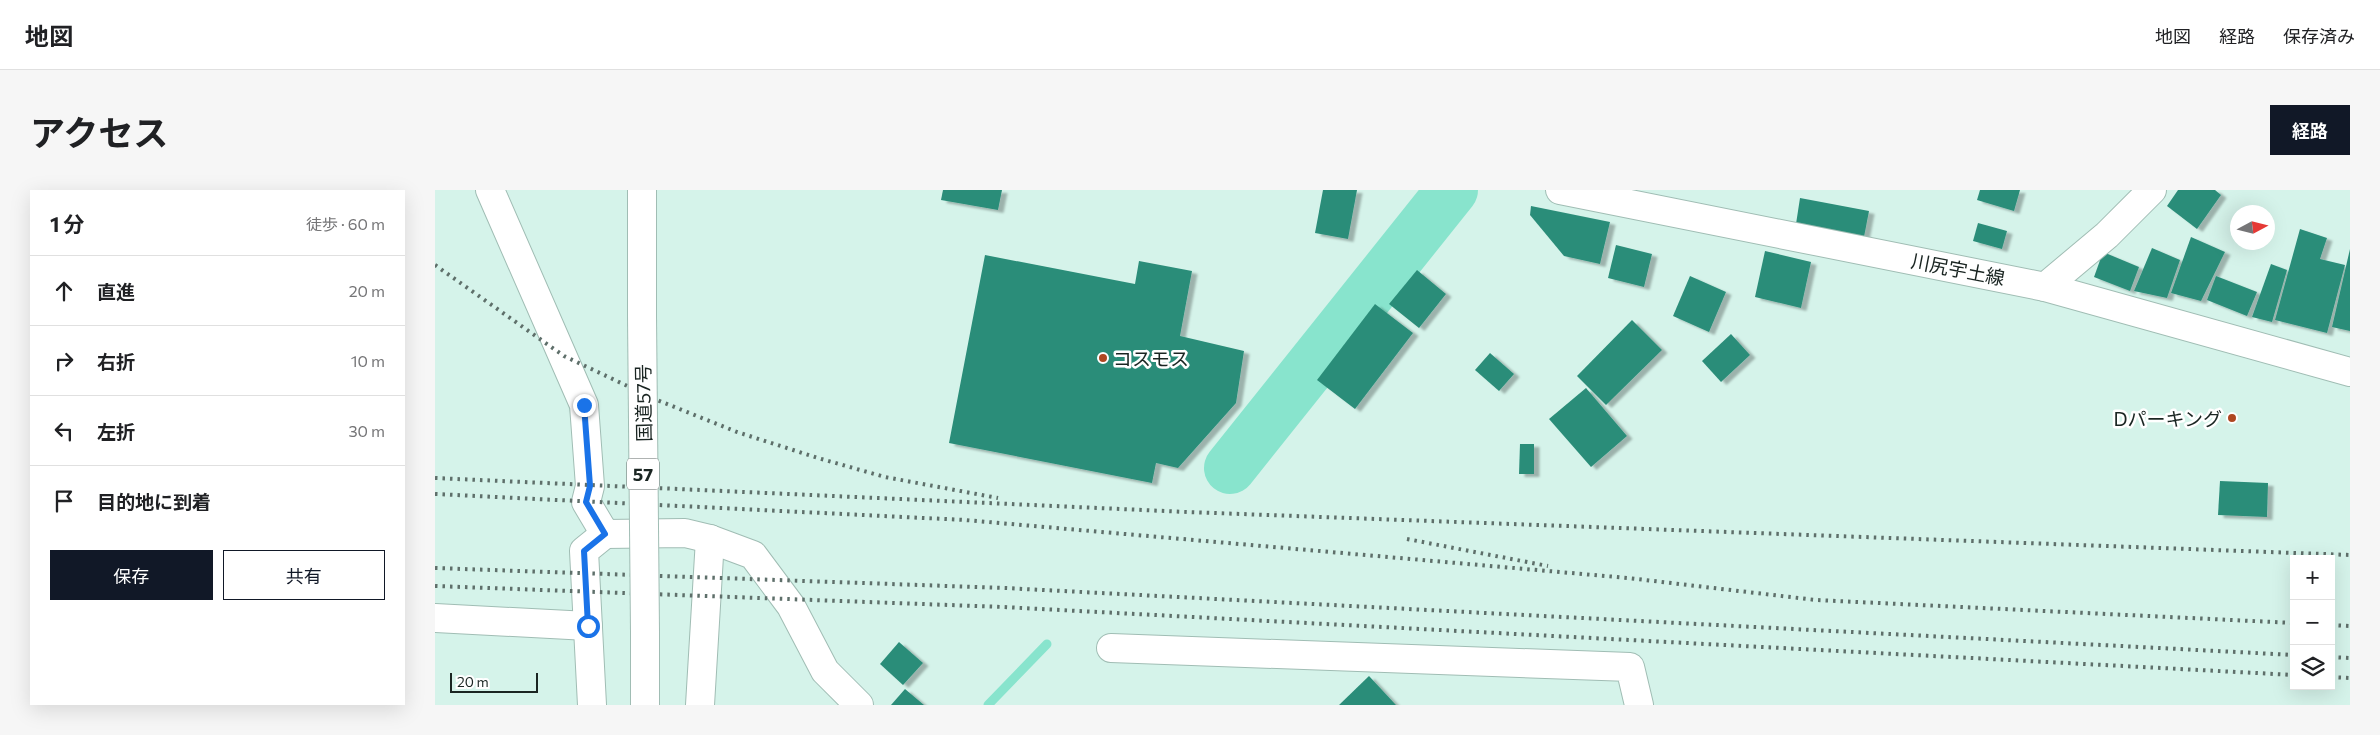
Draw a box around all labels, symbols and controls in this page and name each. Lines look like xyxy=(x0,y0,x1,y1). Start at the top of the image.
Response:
text: 地図 xyxy=(25,21,73,50)
text: 地図 xyxy=(2155,25,2191,47)
text: 経路 xyxy=(2219,25,2255,47)
text: 保存済み xyxy=(2283,25,2355,47)
button: 経路 xyxy=(2270,105,2350,155)
text: アクセス xyxy=(30,110,168,153)
north arrow xyxy=(2230,205,2275,250)
text: 1 分 xyxy=(50,211,85,236)
text: 徒歩 · 60 m xyxy=(306,214,385,233)
street label: 川尻宇土線 xyxy=(1909,249,2007,289)
icon: ahead xyxy=(50,277,78,305)
text: 直進 xyxy=(97,280,135,303)
text: 20 m xyxy=(349,281,385,300)
icon: right xyxy=(50,347,78,375)
place label: コスモス xyxy=(1113,347,1189,370)
text: 右折 xyxy=(97,350,135,373)
text: 10 m xyxy=(351,351,385,370)
marker: コスモス xyxy=(1097,352,1109,364)
street label: 国道57号 xyxy=(631,364,655,442)
route end xyxy=(573,394,596,417)
place label: Dパーキング xyxy=(2114,407,2222,430)
marker: Dパーキング xyxy=(2226,412,2238,424)
icon: left xyxy=(50,417,78,445)
text: 左折 xyxy=(97,420,135,443)
text: 30 m xyxy=(348,421,385,440)
road number: 57 xyxy=(627,458,659,490)
icon: arrive xyxy=(50,487,78,515)
text: 目的地に到着 xyxy=(97,490,211,513)
button: 保存 xyxy=(50,550,213,600)
button: 共有 xyxy=(223,550,385,600)
map controls xyxy=(2290,555,2335,690)
button: + xyxy=(2290,555,2335,600)
button: − xyxy=(2290,600,2335,645)
route start xyxy=(577,615,600,638)
button: layers xyxy=(2290,645,2335,690)
scale bar xyxy=(450,670,537,693)
text: 20 m xyxy=(457,673,489,690)

